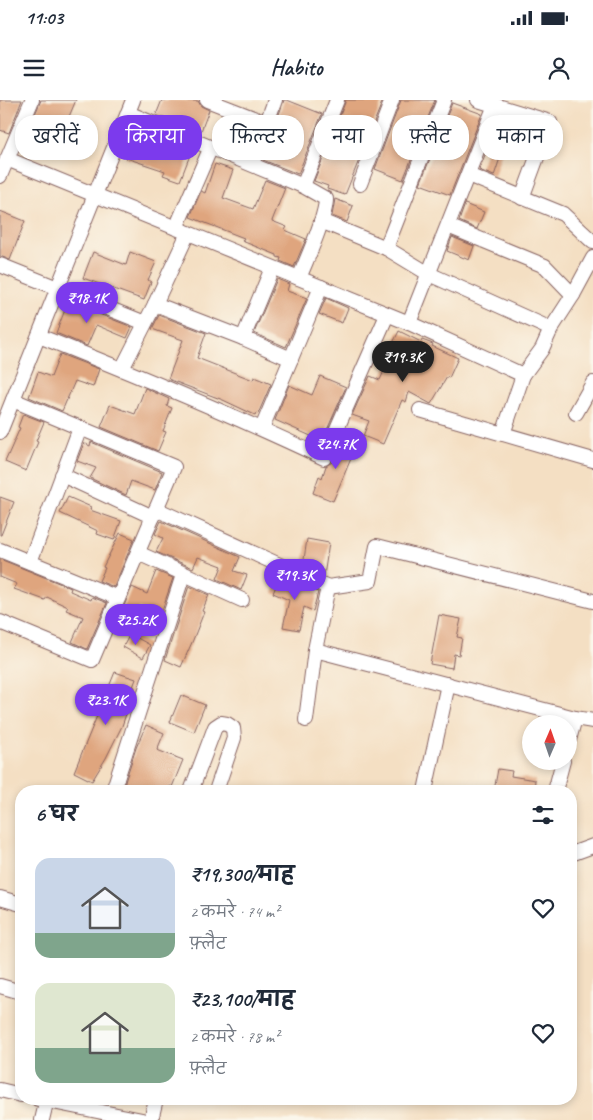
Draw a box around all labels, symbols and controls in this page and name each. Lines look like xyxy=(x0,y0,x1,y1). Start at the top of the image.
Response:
text: 11:03 xyxy=(25,6,63,30)
icon: menu xyxy=(20,54,48,82)
text: Habito xyxy=(271,54,322,82)
icon: person xyxy=(545,54,573,82)
chip: खरीदें xyxy=(15,115,98,160)
chip: किराया xyxy=(108,115,202,160)
chip: फ़िल्टर xyxy=(212,115,304,160)
chip: नया xyxy=(314,115,382,160)
chip: फ़्लैट xyxy=(392,115,469,160)
chip: मकान xyxy=(479,115,563,160)
pin: ₹18.1K xyxy=(46,282,128,324)
text: ₹18.1K xyxy=(67,288,107,308)
pin: ₹19.3K xyxy=(362,340,444,383)
text: ₹19.3K xyxy=(383,347,423,367)
pin: ₹24.7K xyxy=(295,428,377,470)
text: ₹24.7K xyxy=(316,434,356,454)
pin: ₹19.3K xyxy=(254,558,336,601)
text: ₹19.3K xyxy=(275,565,315,585)
pin: ₹25.2K xyxy=(95,604,177,646)
text: ₹25.2K xyxy=(116,610,156,630)
pin: ₹23.1K xyxy=(65,684,147,726)
text: ₹23.1K xyxy=(86,690,126,710)
north arrow xyxy=(522,715,578,770)
map controls xyxy=(522,715,577,770)
text: 6 घर xyxy=(35,801,78,827)
icon: filters xyxy=(529,801,557,829)
text: ₹19,300/माह xyxy=(190,861,294,887)
icon: home xyxy=(75,878,135,938)
icon: heart xyxy=(529,894,557,922)
text: 2 कमरे · 74 m² xyxy=(190,902,279,922)
text: फ़्लैट xyxy=(190,934,226,954)
text: ₹23,100/माह xyxy=(190,986,295,1012)
icon: home xyxy=(75,1003,135,1063)
icon: heart xyxy=(529,1019,557,1047)
text: 2 कमरे · 78 m² xyxy=(190,1027,279,1047)
text: फ़्लैट xyxy=(190,1059,226,1079)

